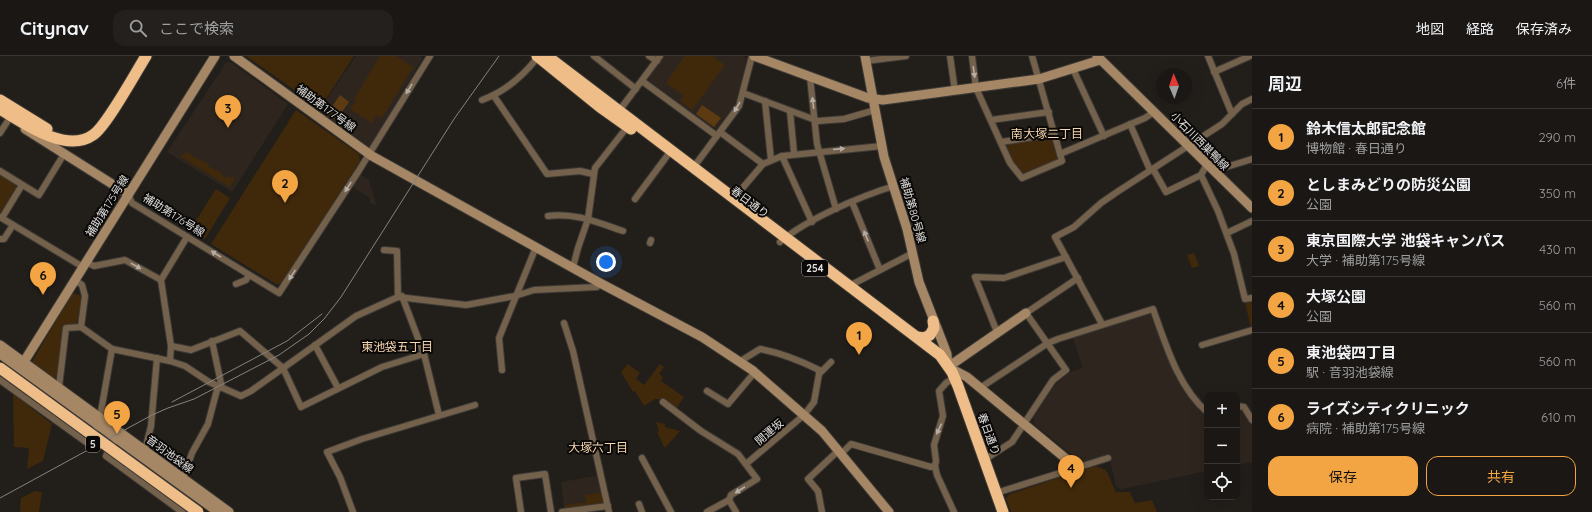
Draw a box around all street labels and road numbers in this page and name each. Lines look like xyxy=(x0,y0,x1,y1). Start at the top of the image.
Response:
street label: 補助第177号線 xyxy=(293,82,359,134)
street label: 小石川西巣鴨線 xyxy=(1168,109,1232,173)
street label: 補助第175号線 xyxy=(82,172,132,240)
street label: 補助第80号線 xyxy=(897,176,929,244)
street label: 春日通り xyxy=(728,183,772,221)
street label: 補助第176号線 xyxy=(140,190,208,240)
road number: 254 xyxy=(802,260,828,276)
street label: 春日通り xyxy=(975,411,1003,457)
street label: 開運坂 xyxy=(752,416,786,448)
street label: 音羽池袋線 xyxy=(144,432,196,476)
road number: 5 xyxy=(86,436,100,452)

